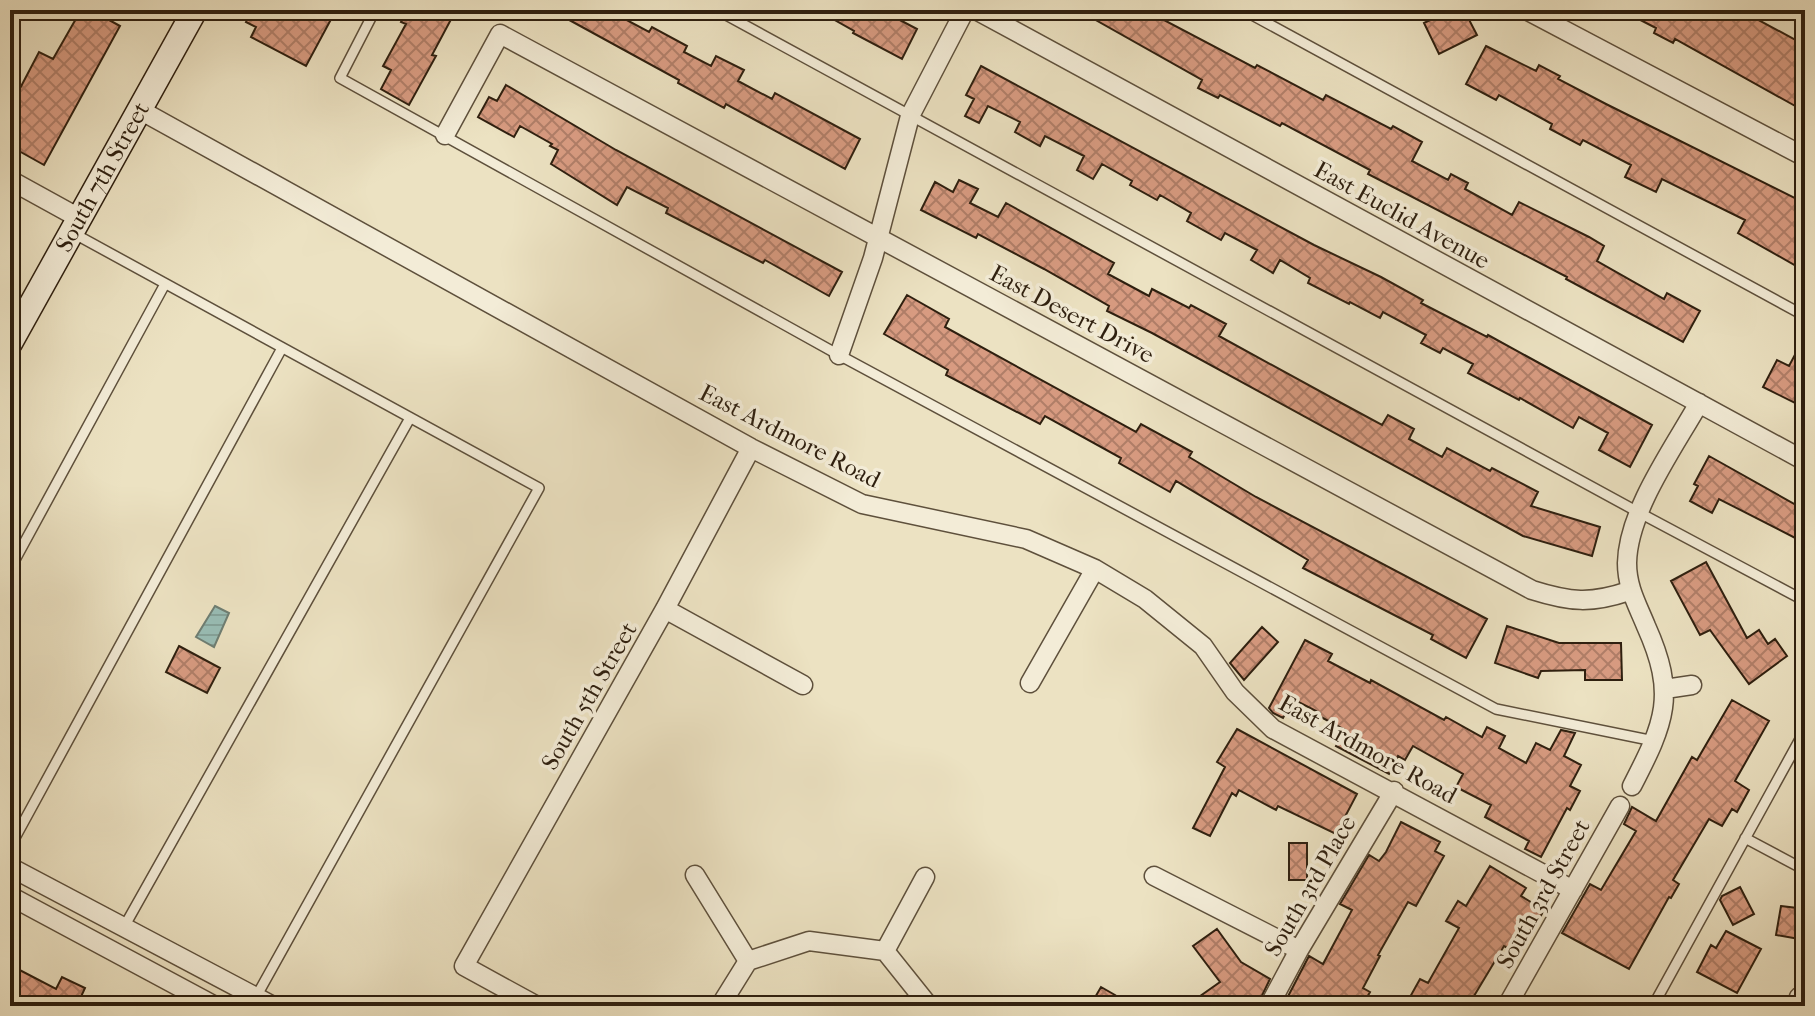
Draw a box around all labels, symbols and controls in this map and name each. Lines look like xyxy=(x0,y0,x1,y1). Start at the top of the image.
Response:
street label: South 7th Street xyxy=(49,97,155,257)
street label: East Euclid Avenue xyxy=(1309,155,1495,275)
street label: East Desert Drive xyxy=(985,259,1159,369)
street label: East Ardmore Road xyxy=(695,378,886,494)
street label: South 5th Street xyxy=(535,617,643,775)
street label: East Ardmore Road xyxy=(1274,688,1463,810)
street label: South 3rd Place xyxy=(1258,811,1362,961)
street label: South 3rd Street xyxy=(1490,814,1596,974)

